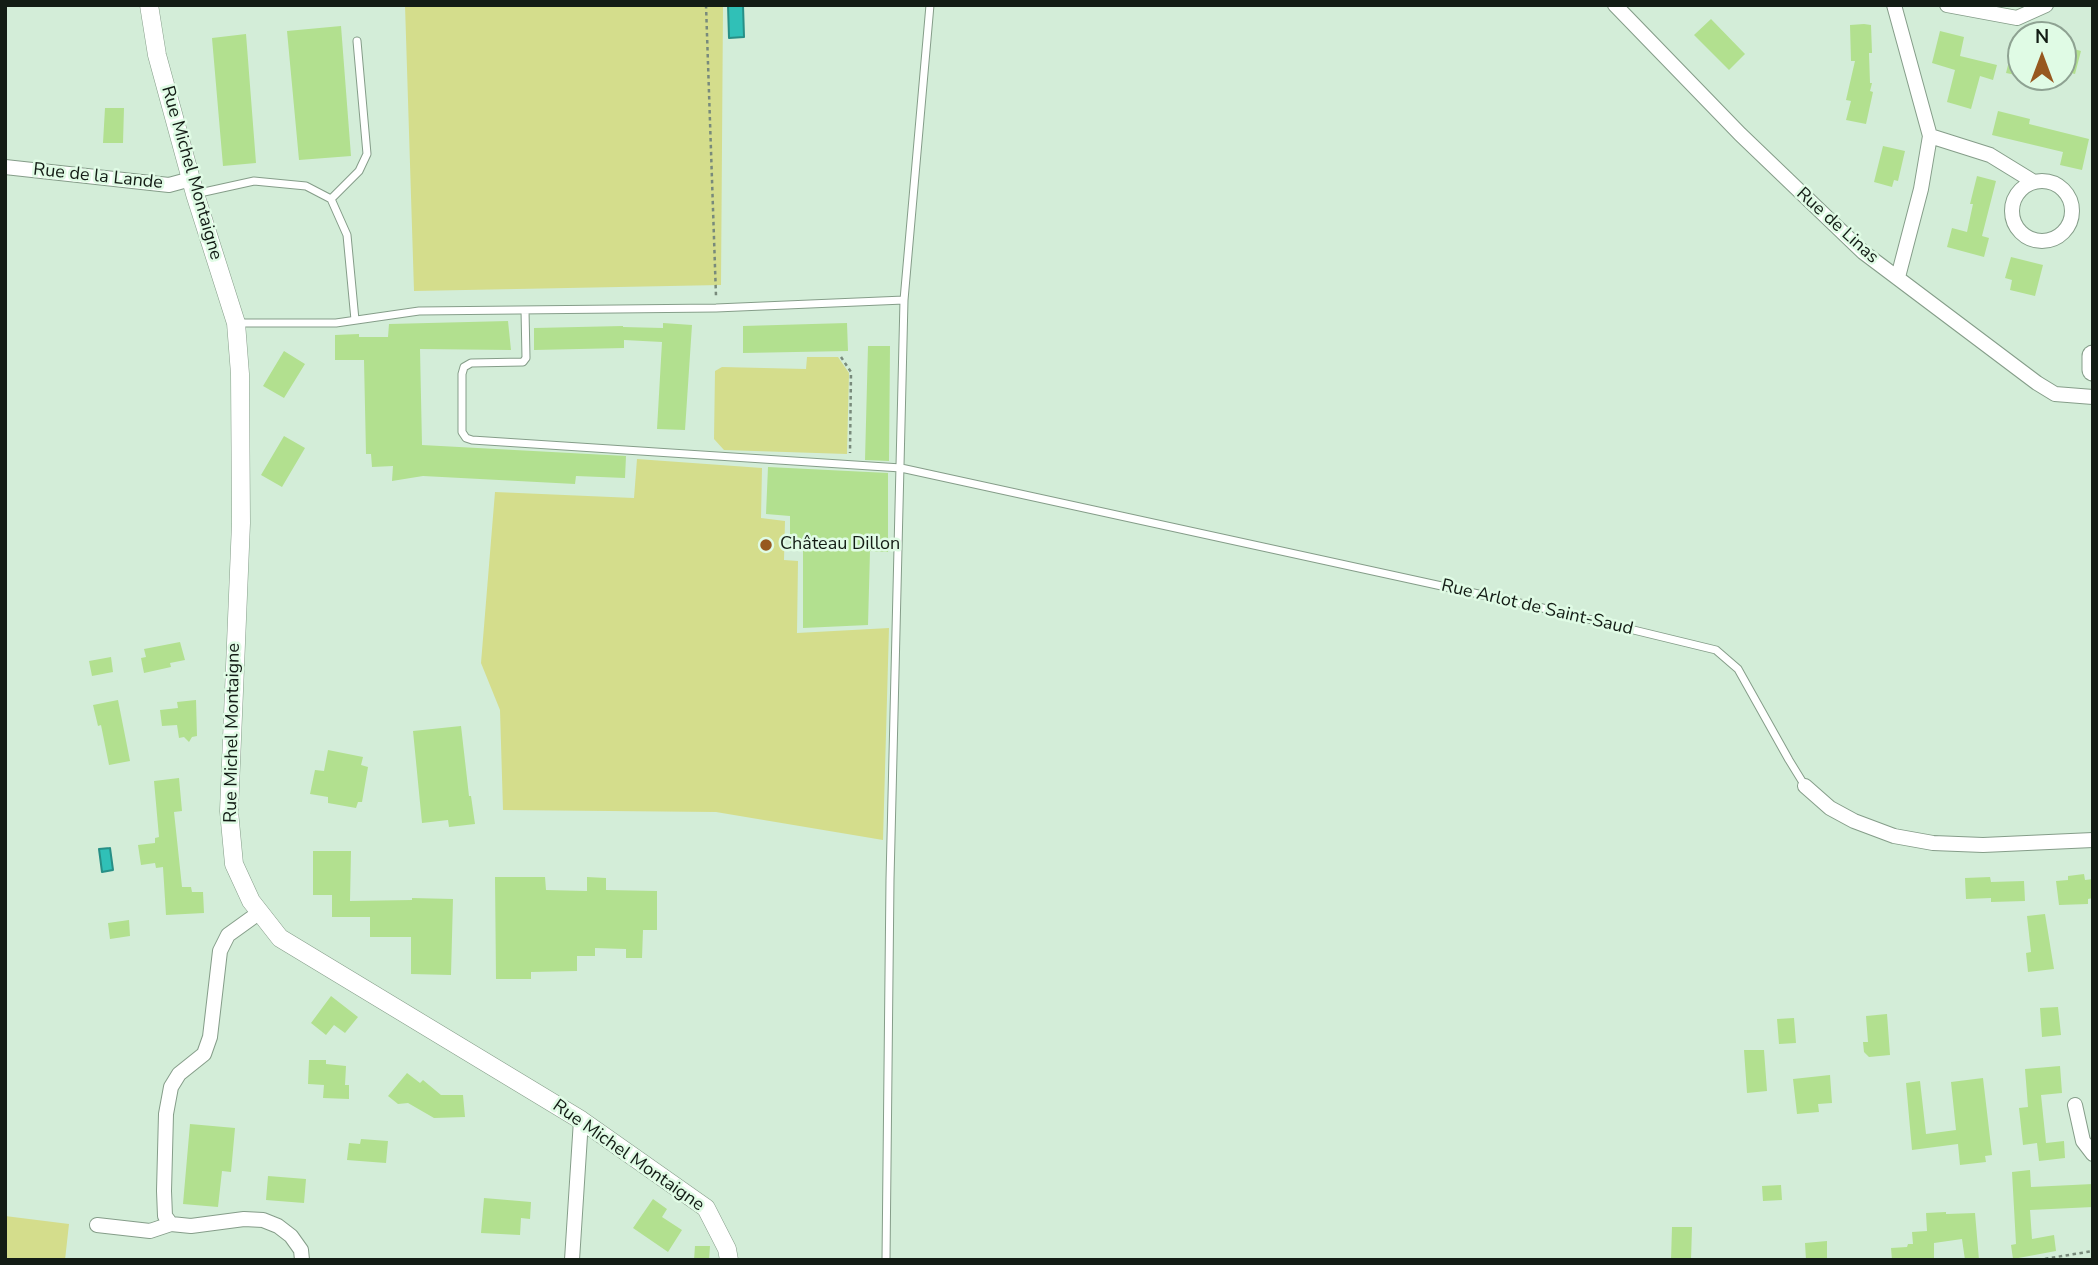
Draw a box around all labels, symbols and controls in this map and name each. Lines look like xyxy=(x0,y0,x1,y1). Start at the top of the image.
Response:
north arrow xyxy=(2007,21,2077,91)
text: N xyxy=(2035,24,2049,50)
street label: Rue Michel Montaigne xyxy=(156,84,226,262)
street label: Rue de la Lande xyxy=(32,159,164,195)
street label: Rue de Linas xyxy=(1791,183,1883,269)
place label: Château Dillon xyxy=(780,534,900,556)
marker: Château Dillon xyxy=(758,537,774,553)
street label: Rue Arlot de Saint-Saud xyxy=(1439,575,1635,641)
street label: Rue Michel Montaigne xyxy=(221,643,245,823)
street label: Rue Michel Montaigne xyxy=(548,1096,708,1216)

